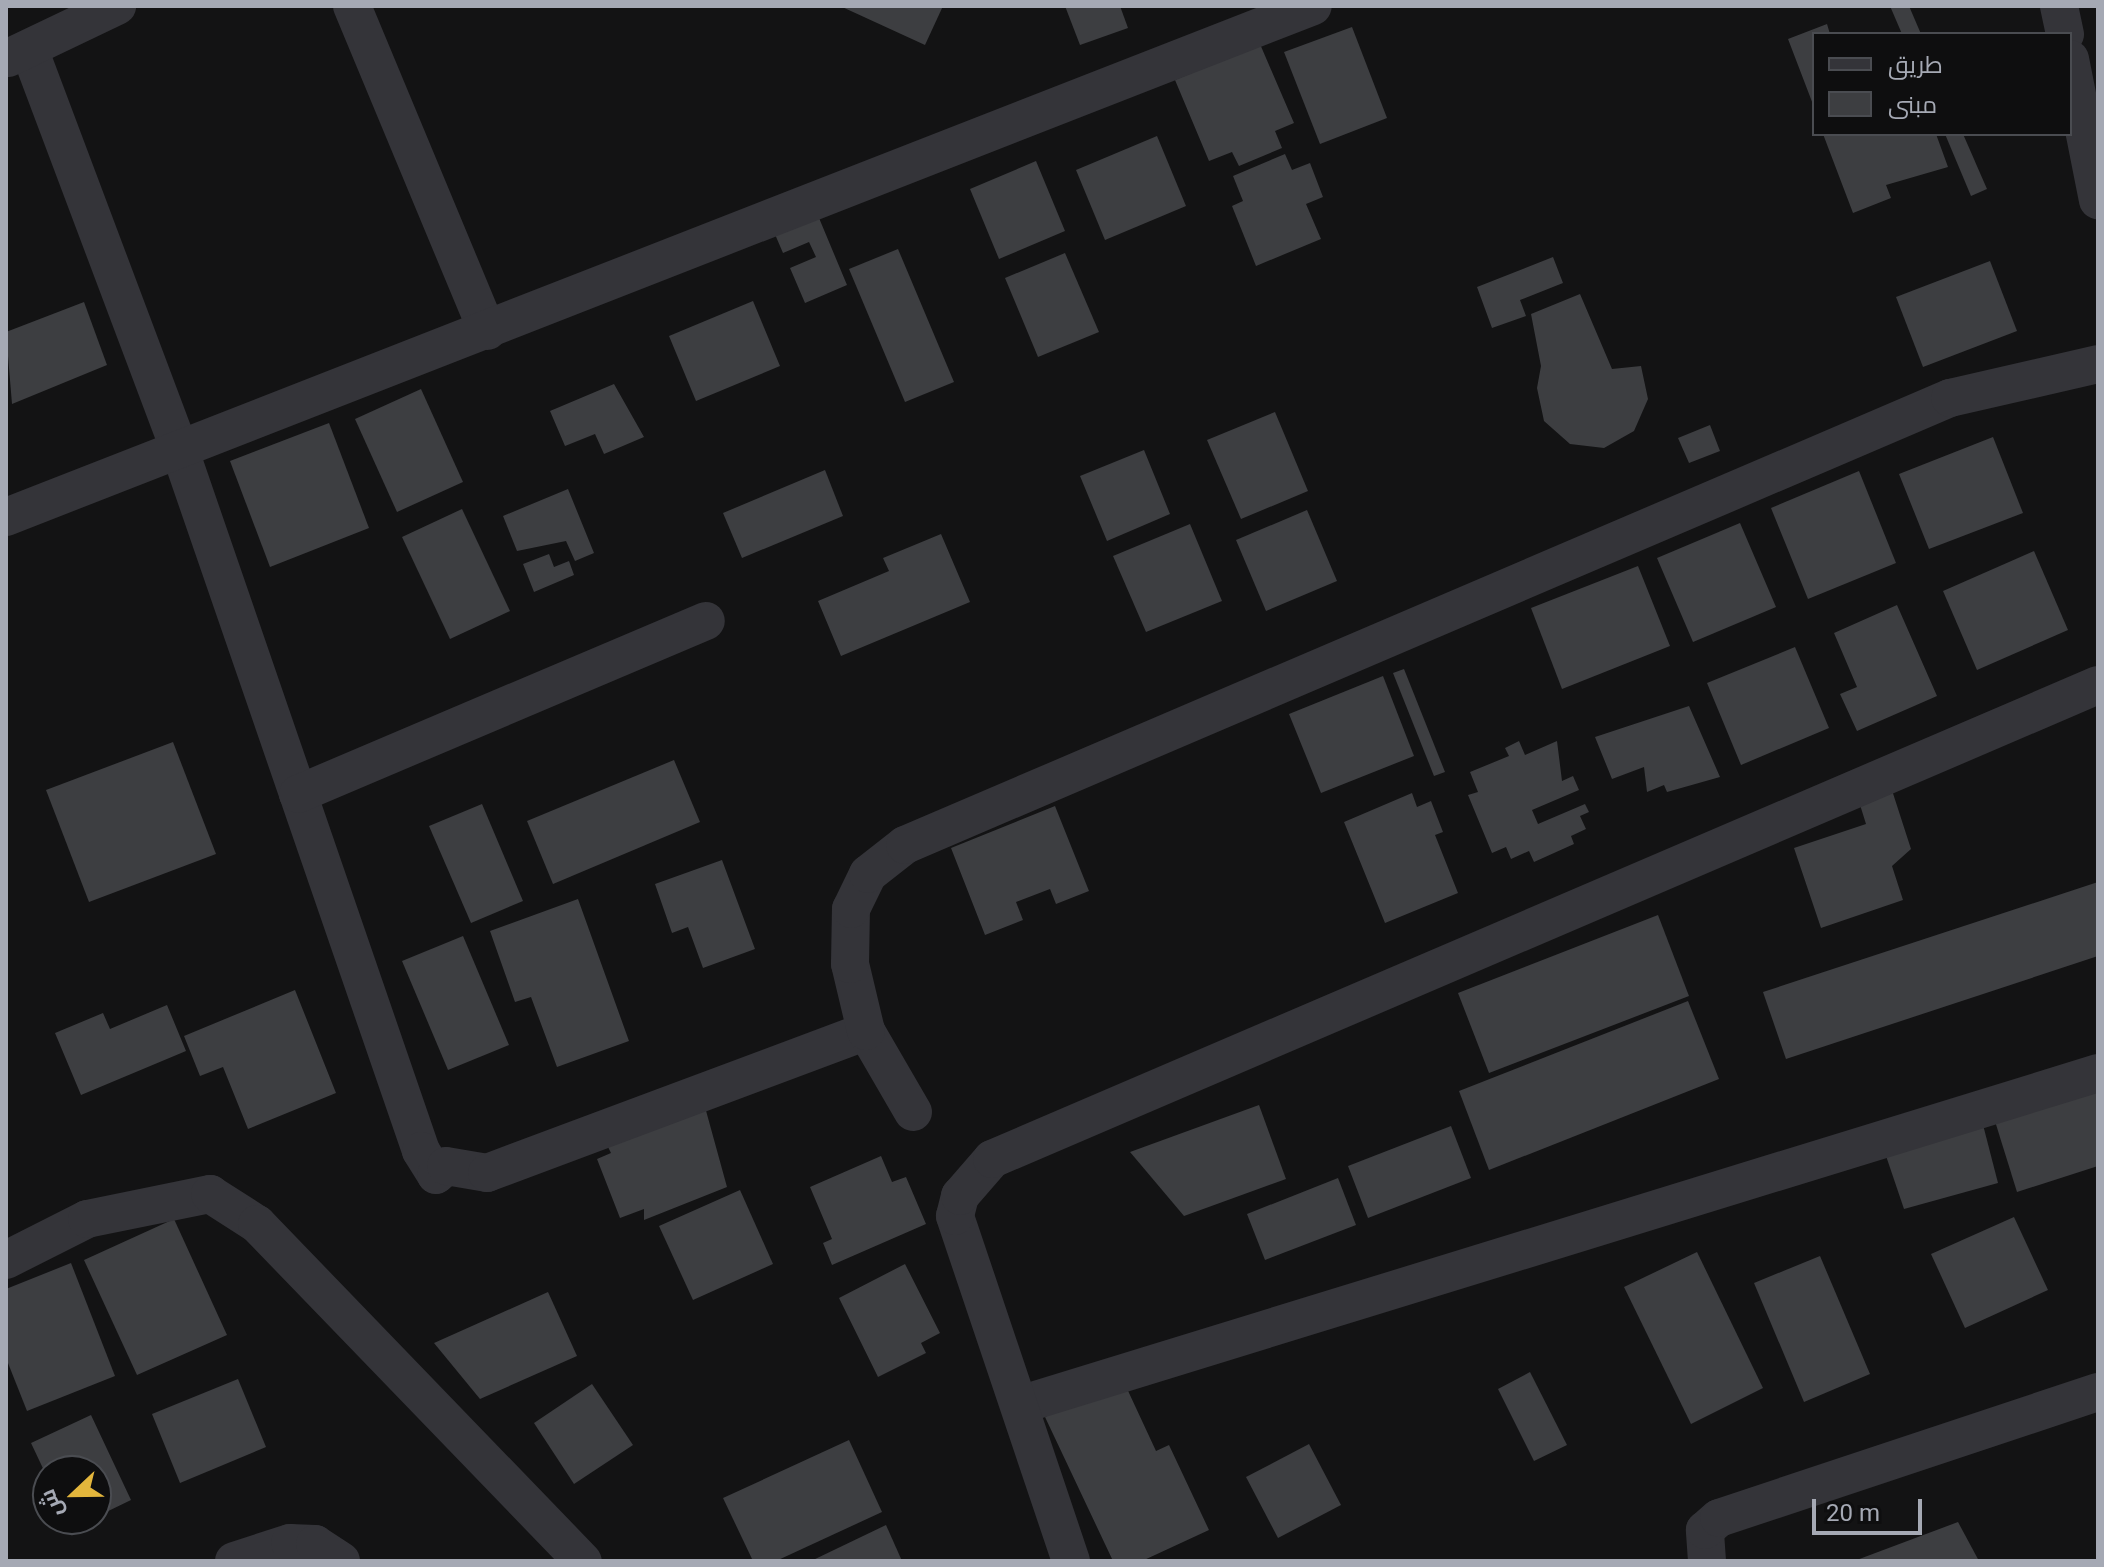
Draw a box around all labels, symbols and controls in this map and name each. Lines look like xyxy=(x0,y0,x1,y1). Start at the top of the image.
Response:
legend xyxy=(1812,32,2072,136)
text: طريق xyxy=(1888,51,1943,79)
text: مبنى xyxy=(1888,91,1937,119)
north arrow xyxy=(32,1455,112,1535)
scale bar xyxy=(1816,1483,1926,1533)
text: ش xyxy=(34,1486,68,1521)
text: 20 m xyxy=(1826,1499,1880,1527)

